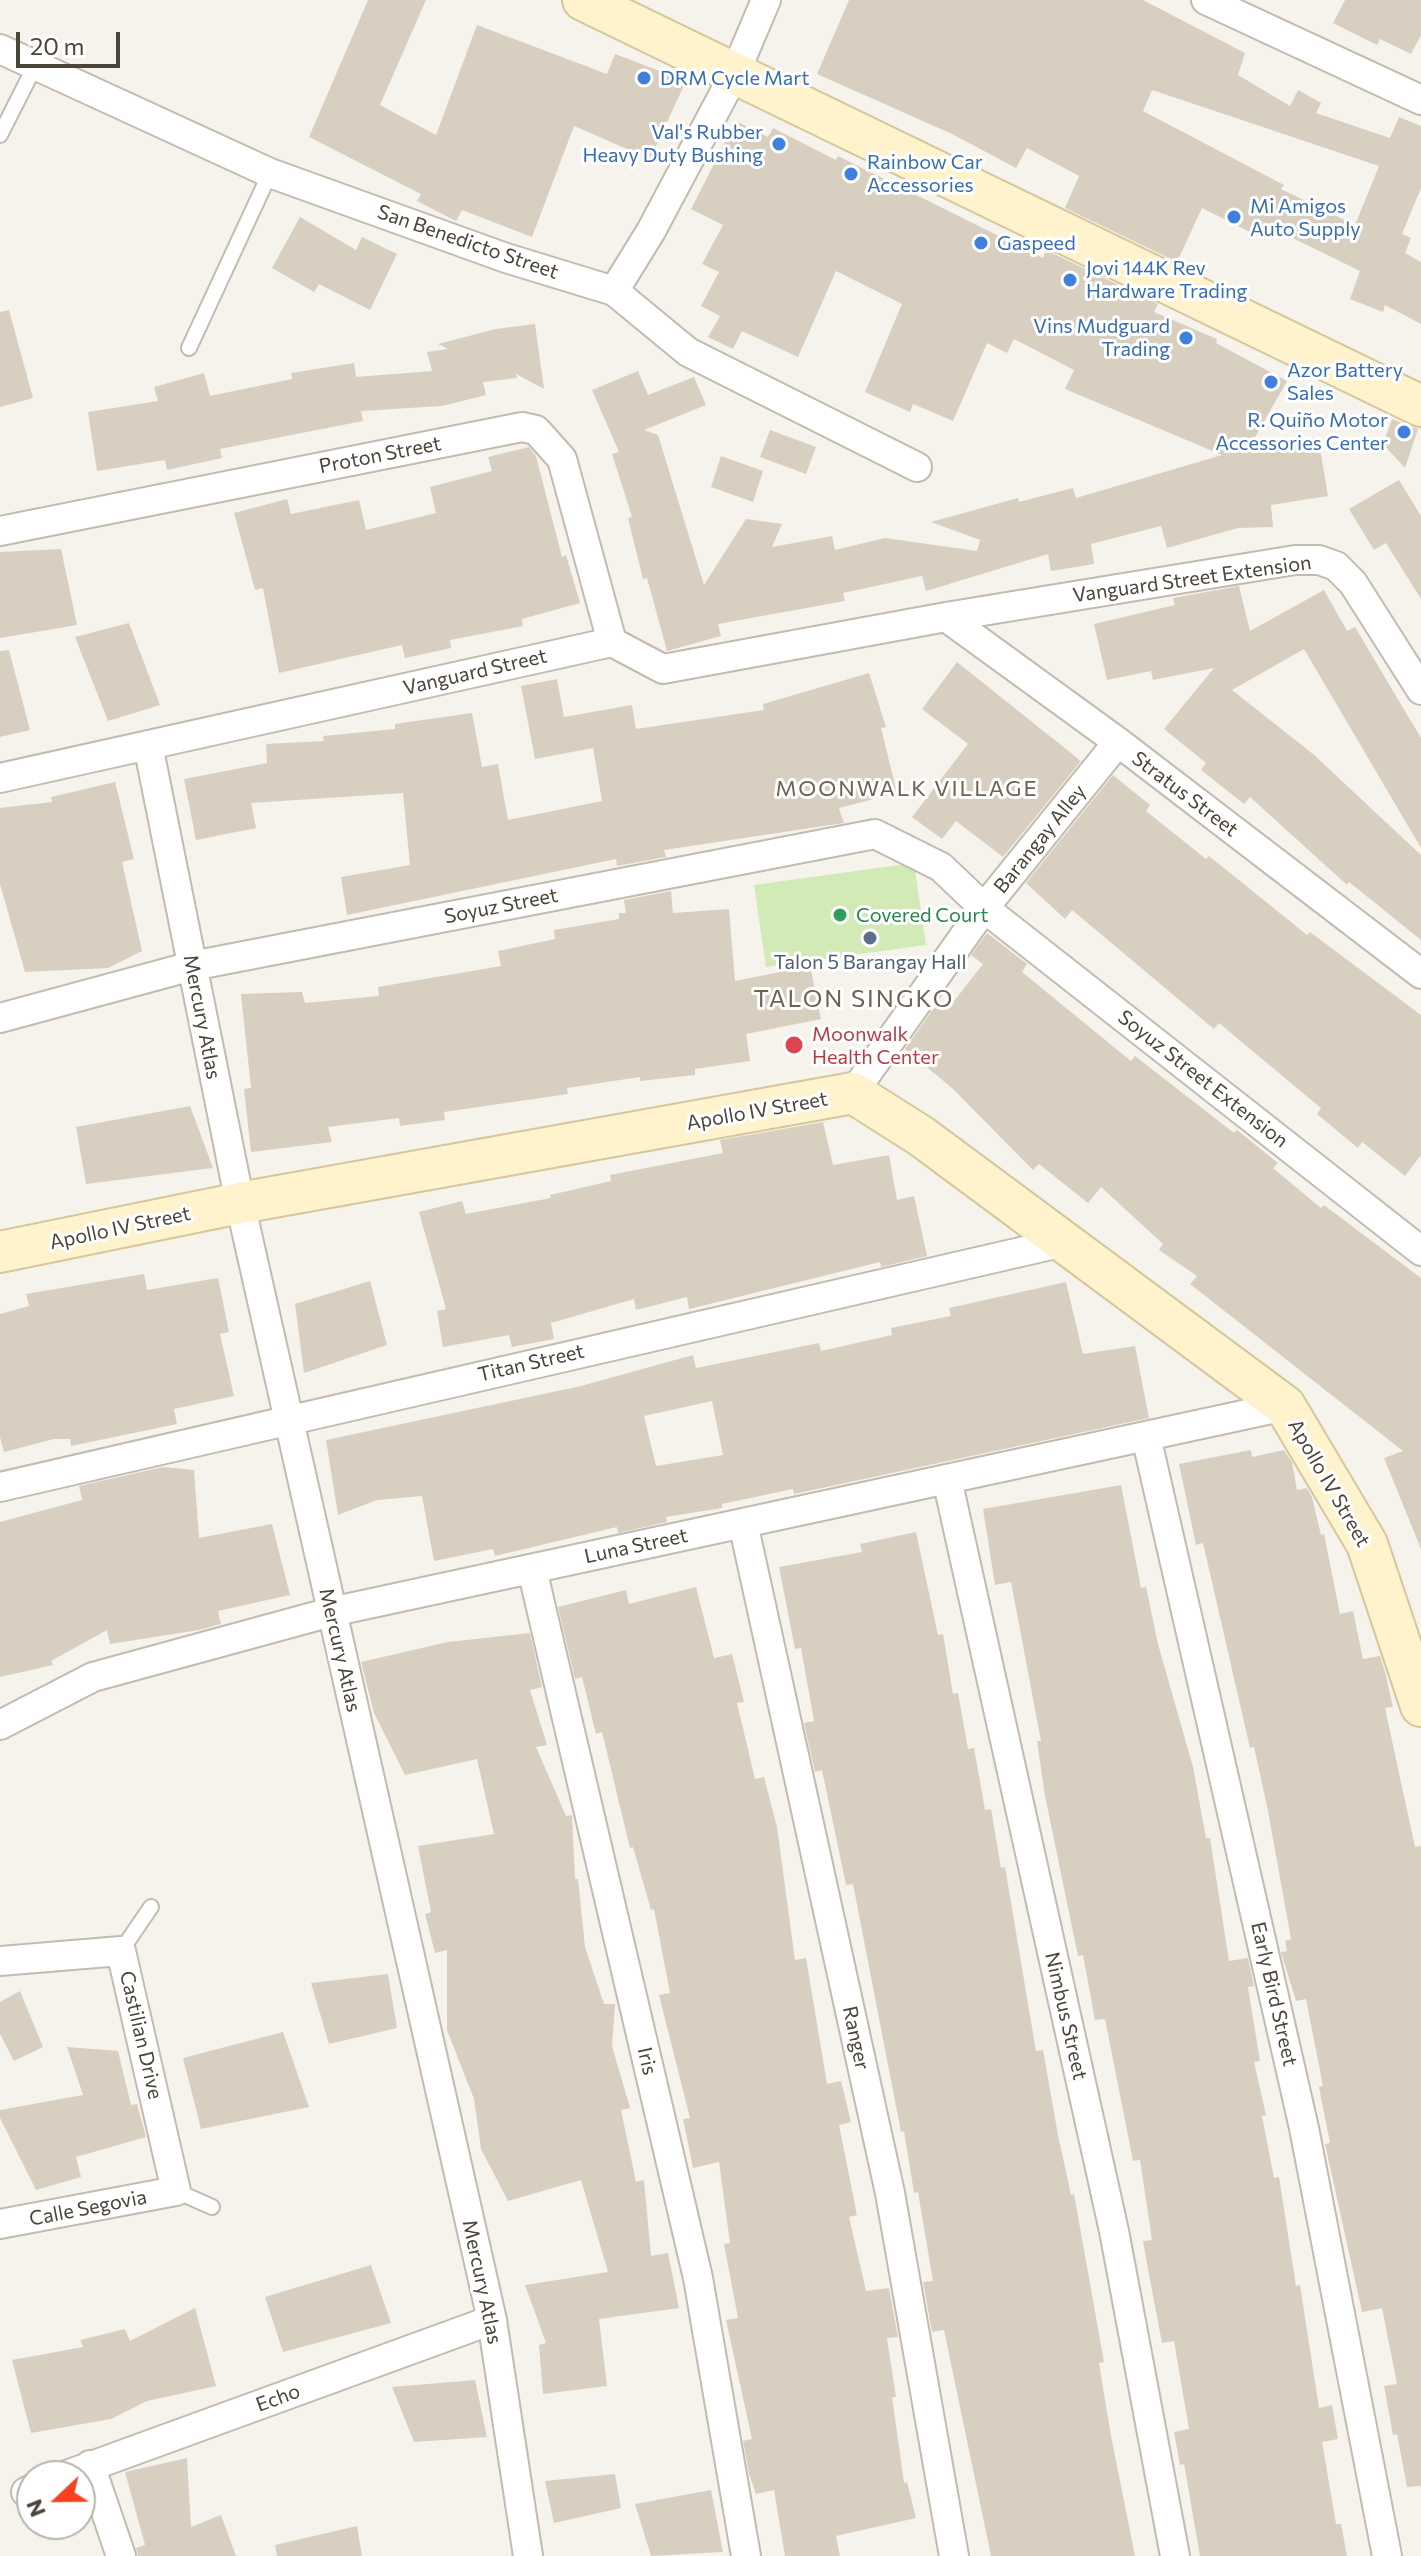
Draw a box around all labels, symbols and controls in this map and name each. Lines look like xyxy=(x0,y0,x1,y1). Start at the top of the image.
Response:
scale bar xyxy=(20,16,124,66)
text: 20 m xyxy=(30,31,84,60)
place label: DRM Cycle Mart xyxy=(660,66,809,90)
marker: DRM Cycle Mart xyxy=(635,69,653,87)
place label: Val's Rubber Heavy Duty Bushing xyxy=(582,120,763,167)
marker: Val's Rubber Heavy Duty Bushing xyxy=(770,135,788,153)
place label: Rainbow Car Accessories xyxy=(867,150,983,197)
marker: Rainbow Car Accessories xyxy=(842,165,860,183)
place label: Mi Amigos Auto Supply xyxy=(1250,194,1361,241)
street label: San Benedicto Street xyxy=(374,200,562,284)
marker: Mi Amigos Auto Supply xyxy=(1225,208,1243,226)
place label: Gaspeed xyxy=(997,231,1076,255)
marker: Gaspeed xyxy=(972,234,990,252)
place label: Jovi 144K Rev Hardware Trading xyxy=(1086,256,1247,303)
marker: Jovi 144K Rev Hardware Trading xyxy=(1061,271,1079,289)
place label: Vins Mudguard Trading xyxy=(1033,314,1170,361)
marker: Vins Mudguard Trading xyxy=(1177,329,1195,347)
place label: Azor Battery Sales xyxy=(1287,358,1403,405)
marker: Azor Battery Sales xyxy=(1262,373,1280,391)
place label: R. Quiño Motor Accessories Center xyxy=(1215,408,1388,455)
marker: R. Quiño Motor Accessories Center xyxy=(1395,423,1413,441)
street label: Proton Street xyxy=(317,431,443,479)
street label: Vanguard Street Extension xyxy=(1071,550,1313,608)
street label: Vanguard Street xyxy=(401,644,549,700)
street label: Stratus Street xyxy=(1127,746,1243,842)
district label: MOONWALK VILLAGE xyxy=(776,776,1038,802)
street label: Barangay Alley xyxy=(989,780,1091,898)
street label: Soyuz Street xyxy=(442,883,560,929)
place label: Covered Court xyxy=(856,903,988,927)
marker: Covered Court xyxy=(831,906,849,924)
marker: Talon 5 Barangay Hall xyxy=(861,929,879,947)
place label: Talon 5 Barangay Hall xyxy=(774,950,966,974)
street label: Mercury Atlas xyxy=(178,953,226,1081)
district label: TALON SINGKO xyxy=(754,985,954,1013)
street label: Soyuz Street Extension xyxy=(1113,1005,1293,1153)
place label: Moonwalk Health Center xyxy=(812,1022,939,1069)
marker: Moonwalk Health Center xyxy=(783,1034,805,1056)
street label: Apollo IV Street xyxy=(684,1087,830,1135)
street label: Apollo IV Street xyxy=(47,1201,193,1255)
street label: Titan Street xyxy=(475,1339,587,1387)
street label: Apollo IV Street xyxy=(1283,1415,1375,1551)
street label: Luna Street xyxy=(582,1523,690,1569)
street label: Mercury Atlas xyxy=(314,1586,366,1714)
street label: Early Bird Street xyxy=(1246,1920,1302,2068)
street label: Nimbus Street xyxy=(1040,1950,1092,2082)
street label: Castilian Drive xyxy=(115,1969,167,2101)
street label: Ranger xyxy=(838,2004,874,2072)
street label: Iris xyxy=(632,2045,662,2077)
street label: Calle Segovia xyxy=(27,2185,149,2231)
street label: Mercury Atlas xyxy=(457,2218,507,2346)
street label: Echo xyxy=(253,2379,303,2417)
north arrow xyxy=(16,2460,96,2540)
text: N xyxy=(20,2496,51,2521)

